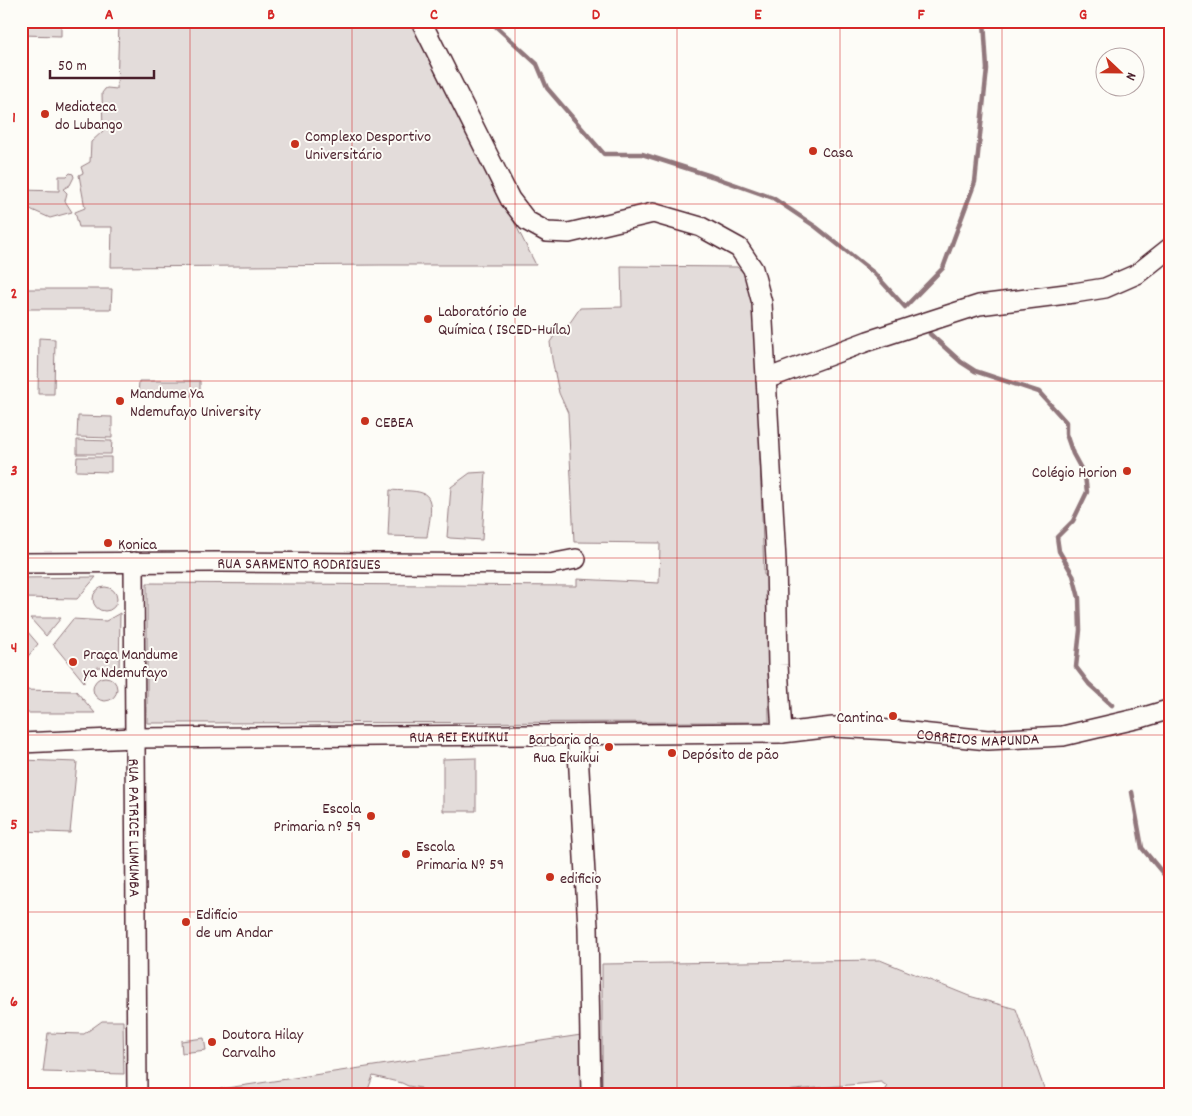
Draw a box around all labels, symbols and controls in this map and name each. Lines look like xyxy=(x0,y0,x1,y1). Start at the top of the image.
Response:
text: A xyxy=(105,4,114,27)
text: B xyxy=(267,4,275,27)
text: C xyxy=(430,4,438,27)
text: D xyxy=(592,4,601,27)
text: E xyxy=(754,4,762,27)
text: F xyxy=(917,4,925,27)
text: G xyxy=(1079,4,1087,27)
scale bar xyxy=(50,48,154,80)
north arrow xyxy=(1094,48,1144,98)
text: 50 m xyxy=(58,56,87,78)
text: N xyxy=(1120,69,1141,83)
place label: Mediateca do Lubango xyxy=(55,96,123,137)
text: 1 xyxy=(12,107,16,130)
marker: Mediateca do Lubango xyxy=(39,108,51,120)
place label: Complexo Desportivo Universitário xyxy=(305,126,431,167)
marker: Complexo Desportivo Universitário xyxy=(289,138,301,150)
place label: Casa xyxy=(823,142,853,165)
marker: Casa xyxy=(807,145,819,157)
text: 2 xyxy=(11,283,18,306)
place label: Laboratório de Química ( ISCED-Huíla) xyxy=(438,301,571,342)
marker: Laboratório de Química ( ISCED-Huíla) xyxy=(422,313,434,325)
place label: Mandume Ya Ndemufayo University xyxy=(130,383,261,424)
marker: Mandume Ya Ndemufayo University xyxy=(114,395,126,407)
place label: CEBEA xyxy=(375,412,414,435)
marker: CEBEA xyxy=(359,415,371,427)
text: 3 xyxy=(10,460,18,483)
place label: Colégio Horion xyxy=(1032,462,1117,485)
marker: Colégio Horion xyxy=(1121,465,1133,477)
place label: Konica xyxy=(118,534,157,557)
marker: Konica xyxy=(102,537,114,549)
street label: RUA SARMENTO RODRIGUES xyxy=(217,553,381,577)
text: 4 xyxy=(11,637,17,660)
place label: Praça Mandume ya Ndemufayo xyxy=(83,644,178,685)
marker: Praça Mandume ya Ndemufayo xyxy=(67,656,79,668)
place label: Cantina xyxy=(836,707,883,730)
marker: Cantina xyxy=(887,710,899,722)
street label: CORREIOS MAPUNDA xyxy=(915,724,1040,754)
street label: RUA REI EKUIKUI xyxy=(409,726,509,750)
place label: Barbaria da Rua Ekuikui xyxy=(529,729,599,770)
marker: Barbaria da Rua Ekuikui xyxy=(603,741,615,753)
place label: Depósito de pão xyxy=(682,744,779,767)
marker: Depósito de pão xyxy=(666,747,678,759)
street label: RUA PATRICE LUMUMBA xyxy=(121,758,145,898)
place label: Escola Primaria nº 59 xyxy=(273,798,361,839)
marker: Escola Primaria nº 59 xyxy=(365,810,377,822)
text: 5 xyxy=(10,814,18,837)
place label: Escola Primaria Nº 59 xyxy=(416,836,504,877)
marker: Escola Primaria Nº 59 xyxy=(400,848,412,860)
place label: edificio xyxy=(560,868,601,891)
marker: edificio xyxy=(544,871,556,883)
place label: Edificio de um Andar xyxy=(196,904,273,945)
marker: Edificio de um Andar xyxy=(180,916,192,928)
text: 6 xyxy=(10,991,18,1014)
place label: Doutora Hilay Carvalho xyxy=(222,1024,304,1065)
marker: Doutora Hilay Carvalho xyxy=(206,1036,218,1048)

